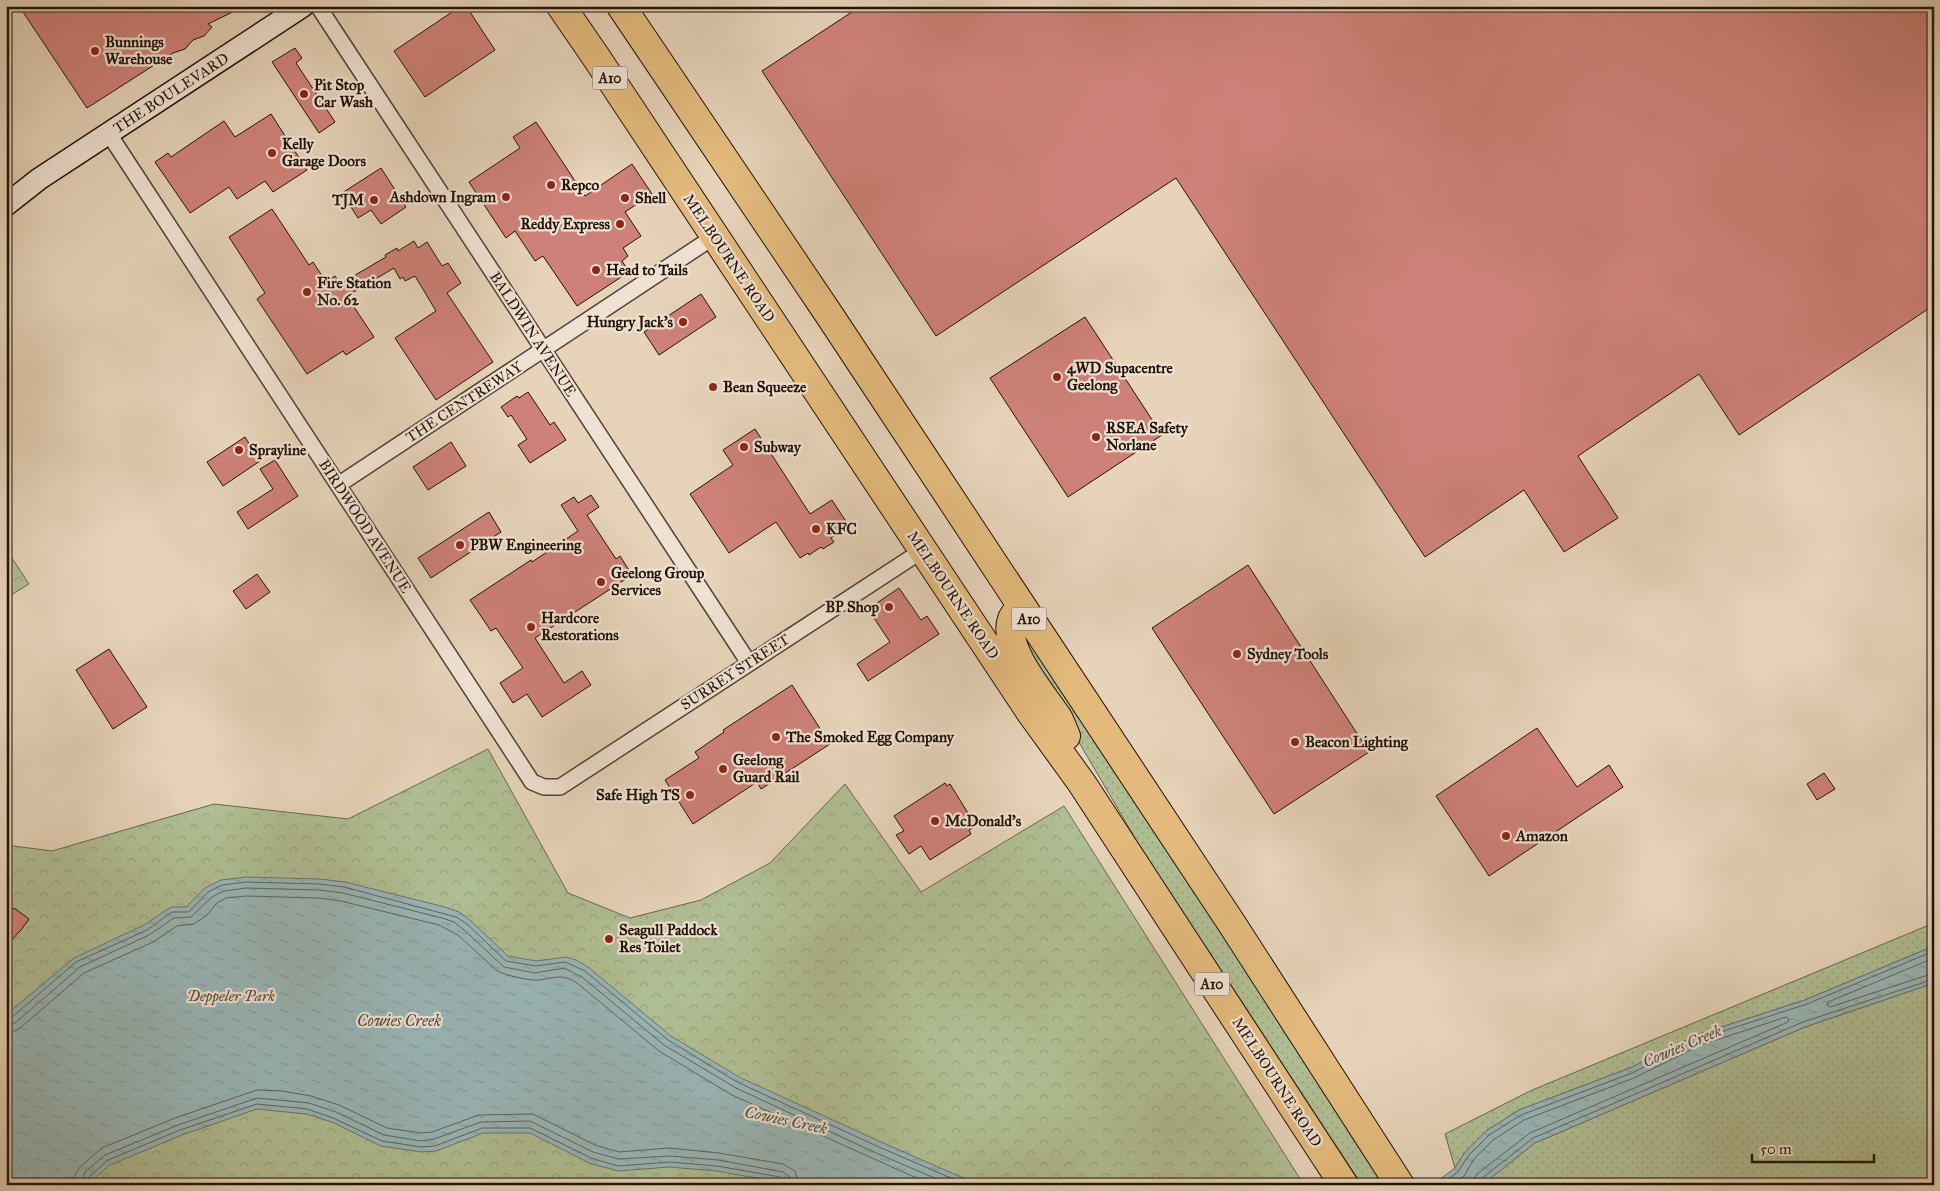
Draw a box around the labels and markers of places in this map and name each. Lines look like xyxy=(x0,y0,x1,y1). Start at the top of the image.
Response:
place label: Bunnings Warehouse xyxy=(105,33,173,68)
marker: Bunnings Warehouse xyxy=(89,45,101,57)
place label: Pit Stop Car Wash xyxy=(314,76,374,111)
marker: Pit Stop Car Wash xyxy=(298,88,310,100)
place label: Kelly Garage Doors xyxy=(282,135,366,171)
marker: Kelly Garage Doors xyxy=(266,147,278,159)
place label: Repco xyxy=(561,176,600,195)
marker: Repco xyxy=(545,179,557,191)
place label: Ashdown Ingram xyxy=(389,188,496,207)
place label: Shell xyxy=(635,189,667,207)
place label: TJM xyxy=(331,191,365,210)
marker: Ashdown Ingram xyxy=(500,191,512,203)
marker: Shell xyxy=(619,192,631,204)
marker: TJM xyxy=(368,194,380,206)
place label: Reddy Express xyxy=(521,215,611,234)
marker: Reddy Express xyxy=(614,218,626,230)
place label: Head to Tails xyxy=(606,261,688,279)
marker: Head to Tails xyxy=(590,264,602,276)
place label: Fire Station No. 62 xyxy=(317,274,392,309)
marker: Fire Station No. 62 xyxy=(301,286,313,298)
place label: Hungry Jack's xyxy=(587,313,674,332)
marker: Hungry Jack's xyxy=(677,316,689,328)
place label: 4WD Supacentre Geelong xyxy=(1067,359,1174,395)
marker: 4WD Supacentre Geelong xyxy=(1051,371,1063,383)
place label: Bean Squeeze xyxy=(723,378,807,397)
marker: Bean Squeeze xyxy=(707,381,719,393)
place label: RSEA Safety Norlane xyxy=(1106,419,1189,454)
marker: RSEA Safety Norlane xyxy=(1090,431,1102,443)
place label: Subway xyxy=(754,438,802,457)
place label: Sprayline xyxy=(249,441,307,460)
marker: Subway xyxy=(738,441,750,453)
marker: Sprayline xyxy=(233,444,245,456)
place label: KFC xyxy=(826,520,857,538)
marker: KFC xyxy=(810,523,822,535)
place label: PBW Engineering xyxy=(470,536,582,555)
marker: PBW Engineering xyxy=(454,539,466,551)
place label: Geelong Group Services xyxy=(611,564,705,599)
marker: Geelong Group Services xyxy=(595,576,607,588)
place label: BP Shop xyxy=(825,598,879,617)
marker: BP Shop xyxy=(883,601,895,613)
place label: Hardcore Restorations xyxy=(541,609,619,644)
marker: Hardcore Restorations xyxy=(525,621,537,633)
place label: Sydney Tools xyxy=(1247,645,1329,664)
marker: Sydney Tools xyxy=(1231,648,1243,660)
place label: The Smoked Egg Company xyxy=(785,728,955,747)
marker: The Smoked Egg Company xyxy=(770,731,782,743)
place label: Beacon Lighting xyxy=(1305,733,1409,752)
marker: Beacon Lighting xyxy=(1289,736,1301,748)
place label: Geelong Guard Rail xyxy=(733,751,801,786)
marker: Geelong Guard Rail xyxy=(717,763,729,775)
place label: Safe High TS xyxy=(596,786,680,805)
marker: Safe High TS xyxy=(684,789,696,801)
place label: McDonald's xyxy=(945,812,1022,830)
marker: McDonald's xyxy=(929,815,941,827)
place label: Amazon xyxy=(1515,827,1569,845)
marker: Amazon xyxy=(1500,830,1512,842)
place label: Seagull Paddock Res Toilet xyxy=(619,921,718,956)
marker: Seagull Paddock Res Toilet xyxy=(603,933,615,945)

